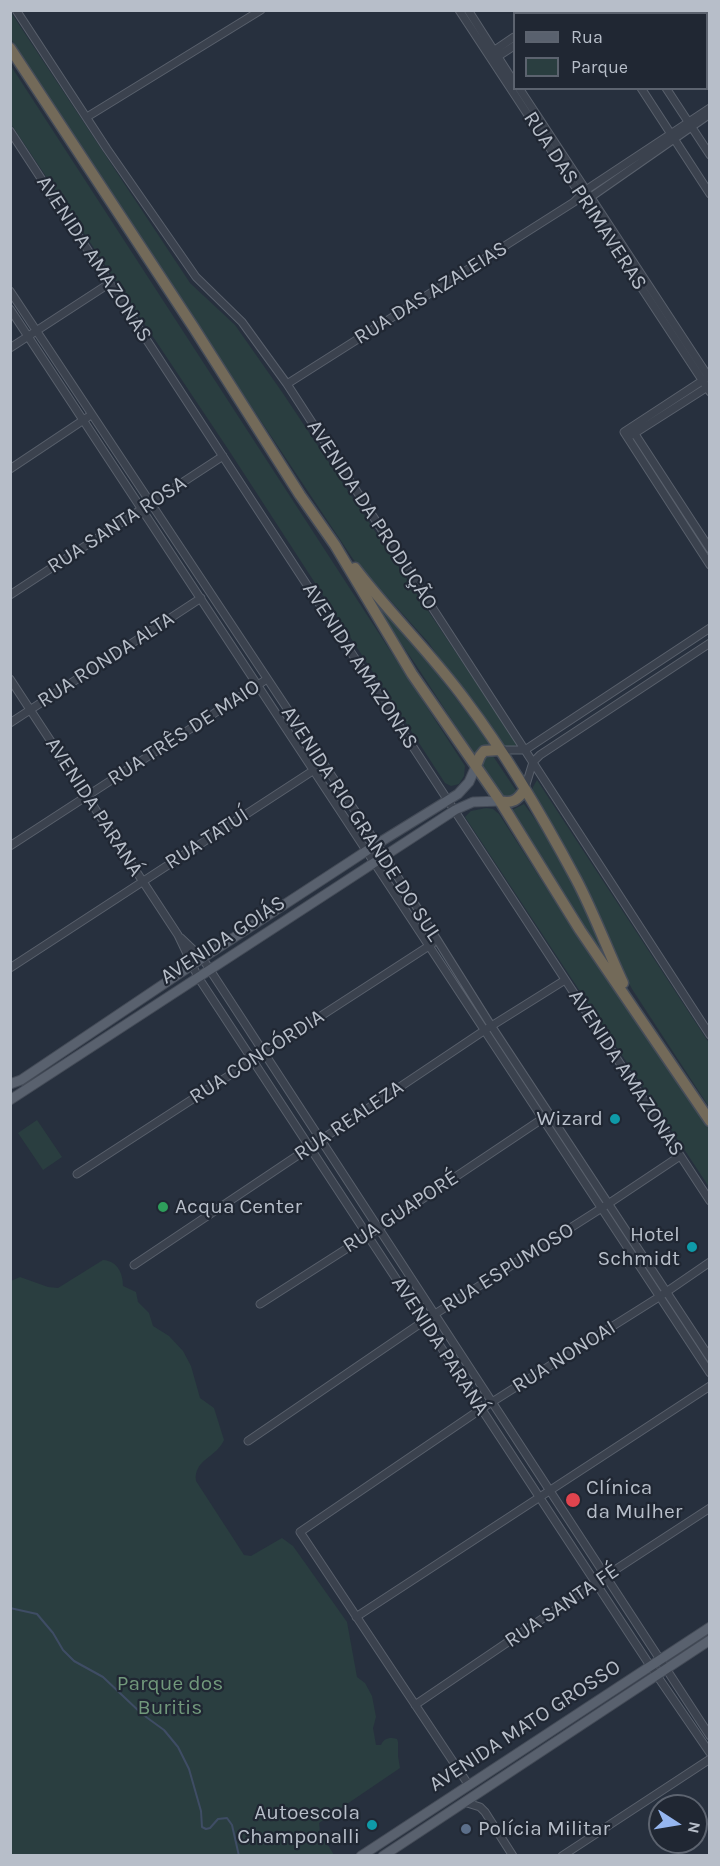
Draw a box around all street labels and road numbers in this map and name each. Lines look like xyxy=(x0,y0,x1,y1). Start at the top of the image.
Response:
street label: RUA DAS PRIMAVERAS xyxy=(518,107,652,295)
street label: AVENIDA AMAZONAS xyxy=(31,171,157,347)
street label: RUA DAS AZALEIAS xyxy=(350,236,512,350)
street label: AVENIDA DA PRODUÇÃO xyxy=(301,415,443,615)
street label: RUA SANTA ROSA xyxy=(43,471,191,579)
street label: AVENIDA AMAZONAS xyxy=(297,578,423,754)
street label: RUA RONDA ALTA xyxy=(33,606,179,714)
street label: RUA TRÊS DE MAIO xyxy=(103,674,265,792)
street label: AVENIDA RIO GRANDE DO SUL xyxy=(275,702,447,946)
street label: AVENIDA PARANÁ xyxy=(40,733,148,881)
street label: RUA TATUÍ xyxy=(160,803,254,875)
street label: AVENIDA GOIÁS xyxy=(156,890,290,990)
street label: AVENIDA AMAZONAS xyxy=(563,985,689,1161)
street label: RUA CONCÓRDIA xyxy=(185,1004,329,1110)
street label: RUA REALEZA xyxy=(290,1075,408,1167)
street label: RUA GUAPORÉ xyxy=(338,1165,464,1259)
street label: RUA ESPUMOSO xyxy=(437,1217,579,1319)
street label: AVENIDA PARANÁ xyxy=(386,1272,494,1420)
street label: RUA NONOAI xyxy=(508,1315,620,1399)
street label: RUA SANTA FÉ xyxy=(500,1559,624,1653)
street label: AVENIDA MATO GROSSO xyxy=(425,1655,625,1797)

